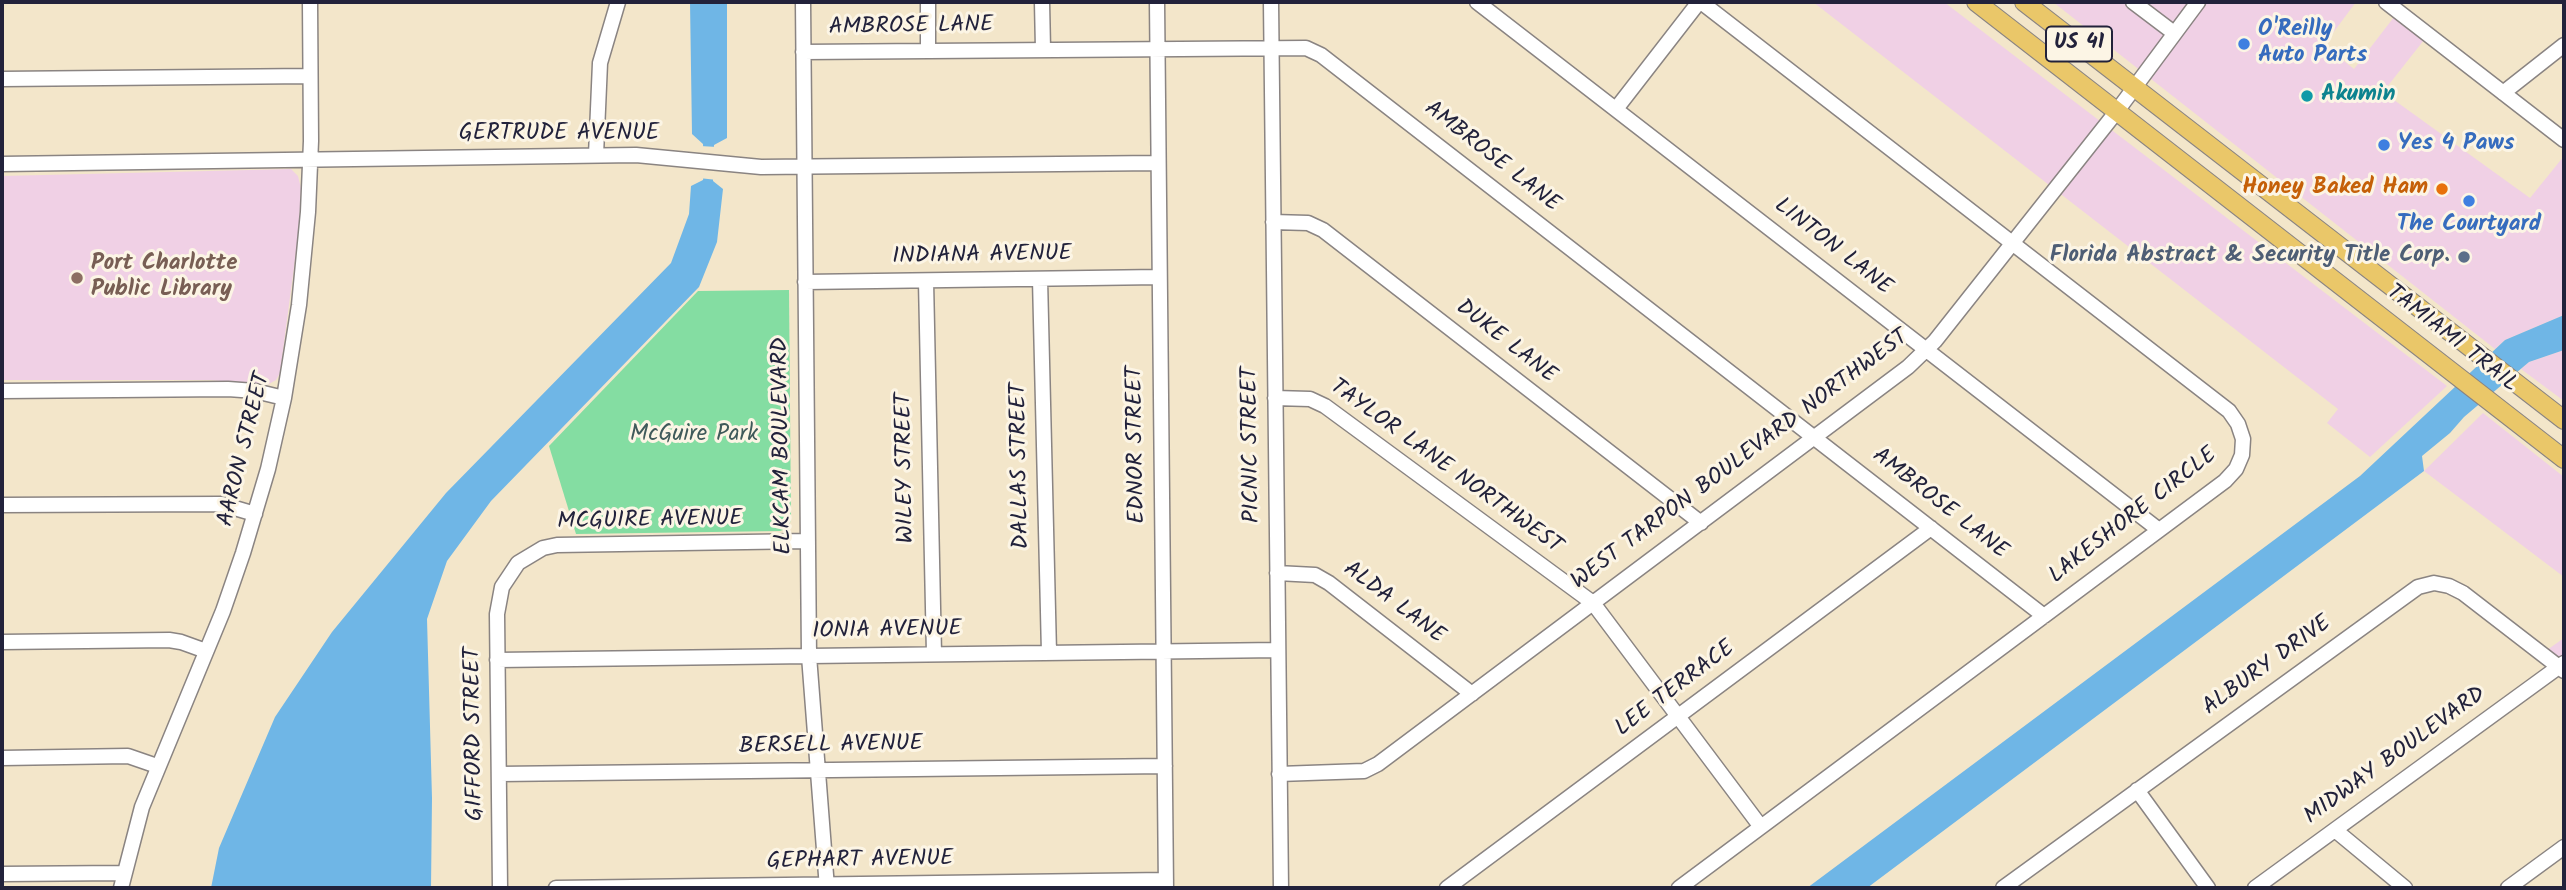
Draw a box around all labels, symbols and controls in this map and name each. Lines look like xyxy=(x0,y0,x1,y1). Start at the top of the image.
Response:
street label: AMBROSE LANE xyxy=(828,13,994,43)
place label: O'Reilly Auto Parts xyxy=(2258,17,2367,71)
road number: US 41 xyxy=(2046,26,2112,61)
marker: O'Reilly Auto Parts xyxy=(2236,36,2252,52)
place label: Akumin xyxy=(2321,82,2396,110)
marker: Akumin xyxy=(2299,88,2315,104)
street label: AMBROSE LANE xyxy=(1418,96,1564,220)
street label: GERTRUDE AVENUE xyxy=(459,121,659,149)
place label: Yes 4 Paws xyxy=(2398,131,2515,159)
marker: Yes 4 Paws xyxy=(2376,137,2392,153)
place label: Honey Baked Ham xyxy=(2242,175,2428,203)
marker: Honey Baked Ham xyxy=(2434,181,2450,197)
street label: LINTON LANE xyxy=(1768,193,1896,303)
marker: The Courtyard xyxy=(2461,193,2477,209)
place label: The Courtyard xyxy=(2397,212,2541,240)
street label: INDIANA AVENUE xyxy=(892,242,1072,272)
place label: Florida Abstract & Security Title Corp. xyxy=(2050,243,2450,271)
marker: Florida Abstract & Security Title Corp. xyxy=(2456,249,2472,265)
place label: Port Charlotte Public Library xyxy=(91,251,237,305)
marker: Port Charlotte Public Library xyxy=(69,270,85,286)
street label: TAMIAMI TRAIL xyxy=(2380,280,2522,400)
street label: DUKE LANE xyxy=(1449,295,1561,391)
street label: WEST TARPON BOULEVARD NORTHWEST xyxy=(1567,325,1915,597)
street label: ELKCAM BOULEVARD xyxy=(768,337,800,555)
street label: EDNOR STREET xyxy=(1123,366,1153,524)
street label: PICNIC STREET xyxy=(1238,367,1268,523)
street label: AARON STREET xyxy=(214,370,278,530)
street label: TAYLOR LANE NORTHWEST xyxy=(1323,374,1567,562)
street label: DALLAS STREET xyxy=(1007,383,1037,549)
street label: WILEY STREET xyxy=(892,392,922,544)
park label: McGuire Park xyxy=(630,422,758,450)
street label: AMBROSE LANE xyxy=(1866,443,2012,567)
street label: LAKESHORE CIRCLE xyxy=(2045,443,2223,591)
street label: MCGUIRE AVENUE xyxy=(557,507,743,537)
street label: ALDA LANE xyxy=(1337,557,1449,651)
street label: ALBURY DRIVE xyxy=(2198,611,2338,723)
street label: IONIA AVENUE xyxy=(812,617,962,647)
street label: LEE TERRACE xyxy=(1611,636,1741,744)
street label: GIFFORD STREET xyxy=(461,647,491,821)
street label: MIDWAY BOULEVARD xyxy=(2300,682,2492,832)
street label: BERSELL AVENUE xyxy=(739,732,923,762)
street label: GEPHART AVENUE xyxy=(766,847,954,877)

